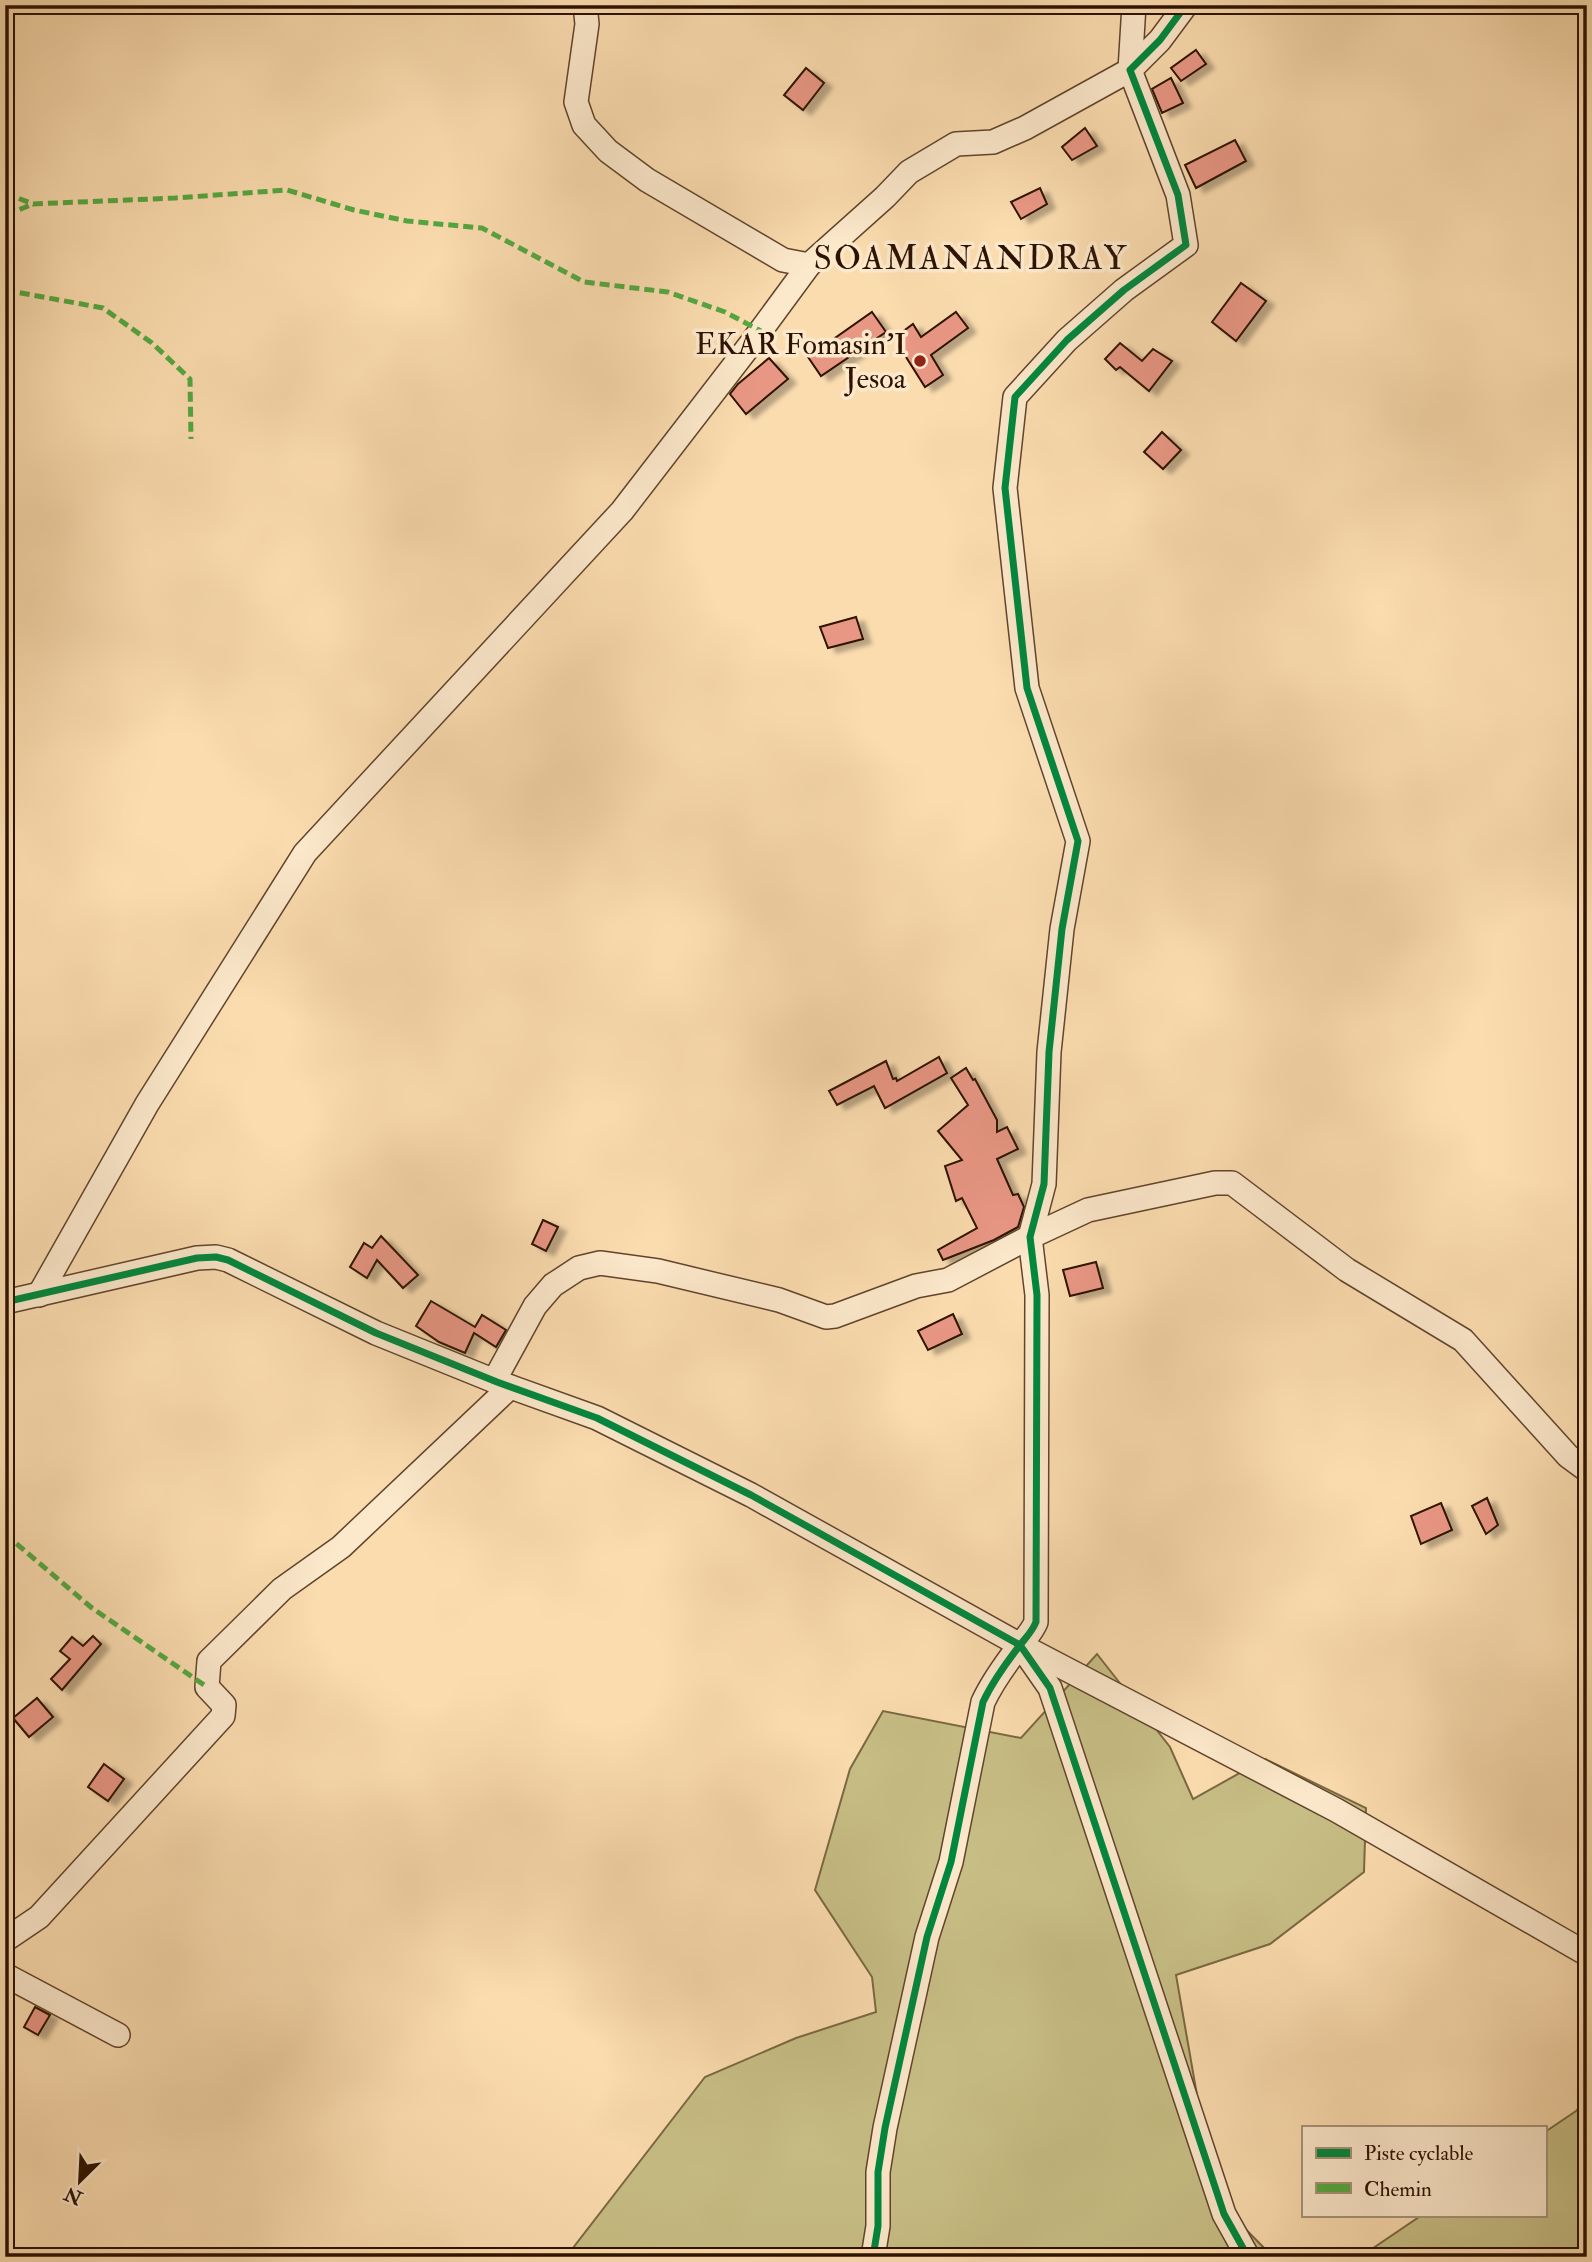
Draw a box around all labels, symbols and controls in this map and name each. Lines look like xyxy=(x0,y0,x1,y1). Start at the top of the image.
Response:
district label: SOAMANANDRAY xyxy=(814,238,1128,279)
place label: EKAR Fomasin'I Jesoa xyxy=(695,326,907,397)
marker: EKAR Fomasin'I Jesoa xyxy=(912,353,928,369)
legend xyxy=(1302,2126,1546,2216)
text: Piste cyclable xyxy=(1364,2140,1473,2167)
north arrow xyxy=(46,2146,116,2216)
text: Chemin xyxy=(1364,2176,1432,2203)
text: N xyxy=(60,2181,87,2210)

